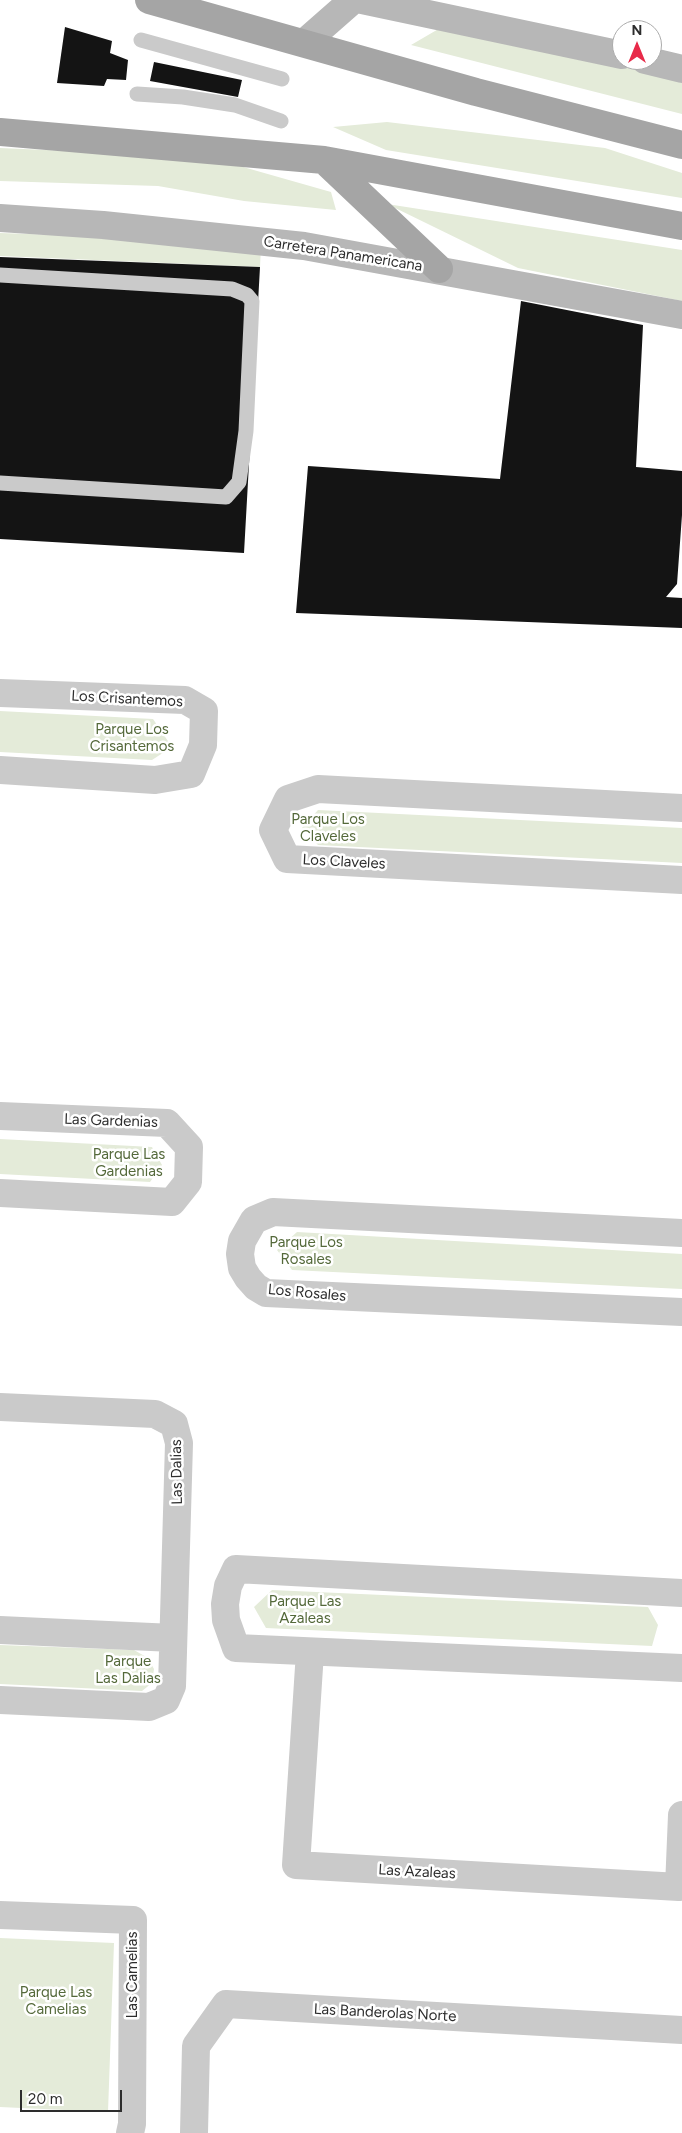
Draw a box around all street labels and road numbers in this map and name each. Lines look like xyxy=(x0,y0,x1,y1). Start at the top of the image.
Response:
street label: Carretera Panamericana xyxy=(262,233,424,275)
street label: Los Crisantemos xyxy=(71,687,183,711)
street label: Los Claveles xyxy=(302,851,386,873)
street label: Las Gardenias xyxy=(64,1110,158,1132)
street label: Los Rosales xyxy=(267,1281,347,1305)
street label: Las Dalias xyxy=(167,1439,187,1505)
street label: Las Azaleas xyxy=(378,1861,456,1883)
street label: Las Camelias xyxy=(124,1932,142,2018)
street label: Las Banderolas Norte xyxy=(313,2000,457,2026)

